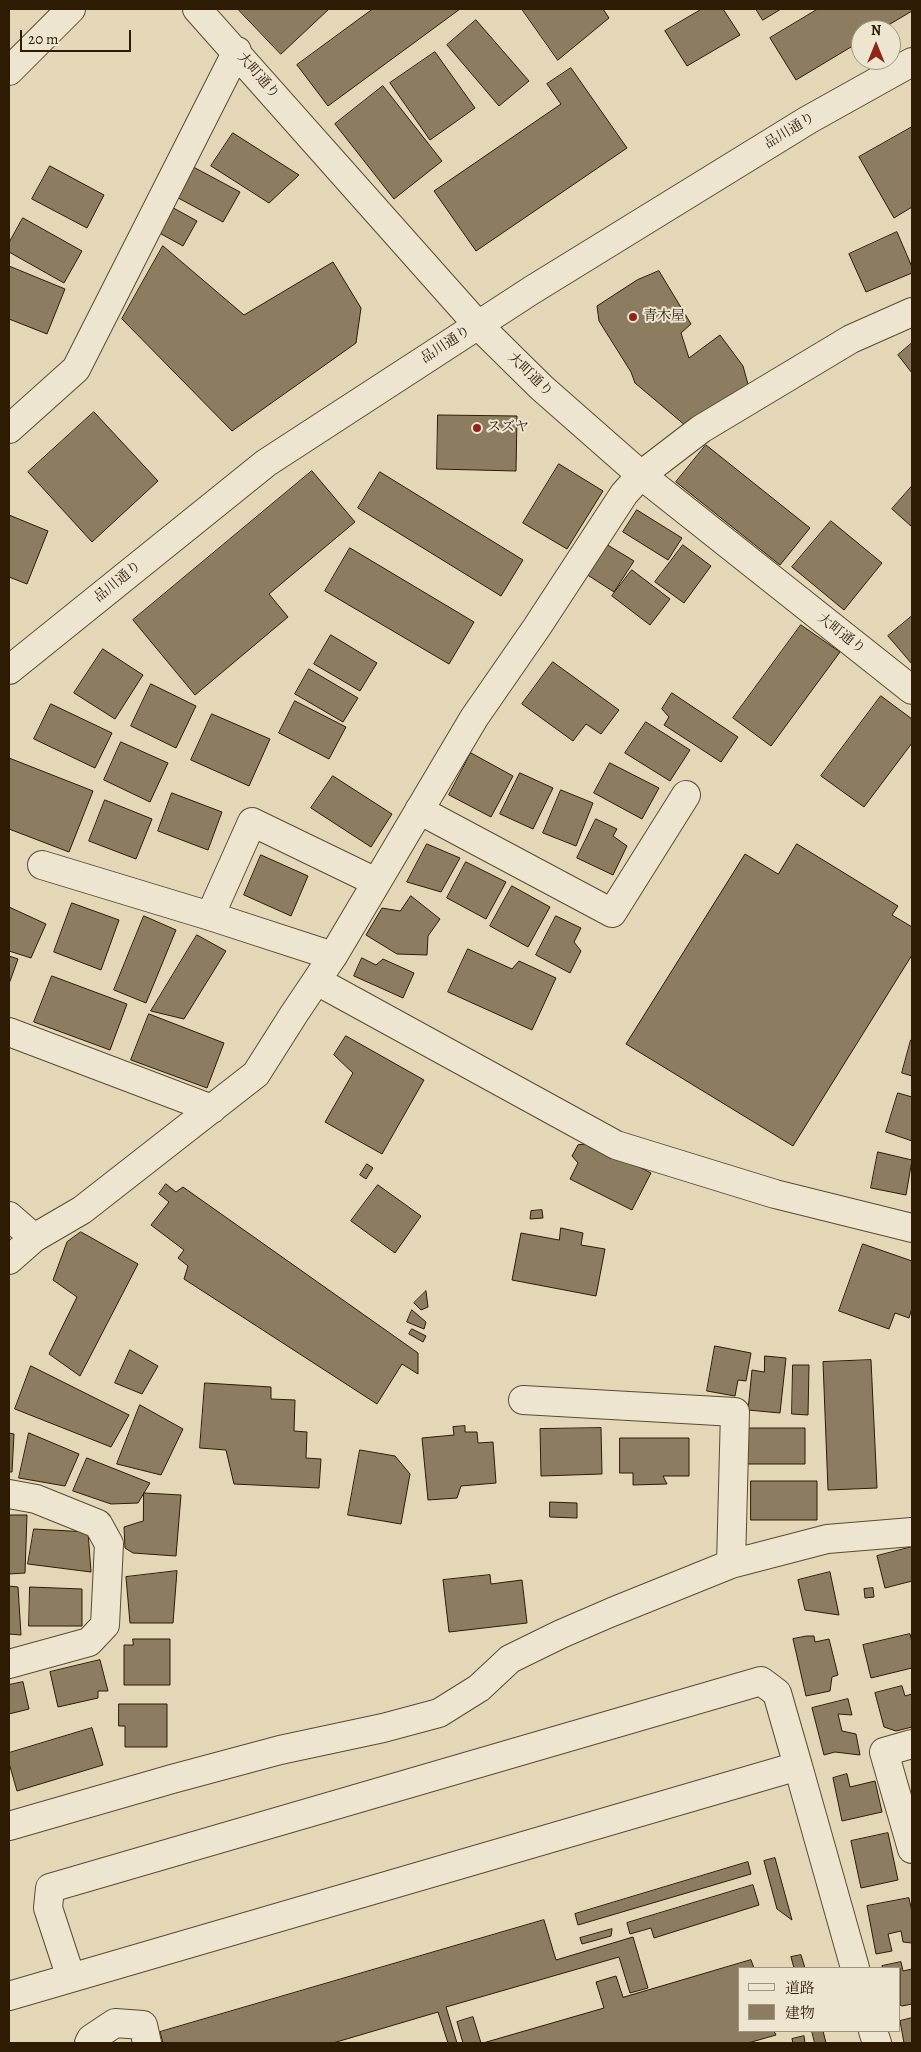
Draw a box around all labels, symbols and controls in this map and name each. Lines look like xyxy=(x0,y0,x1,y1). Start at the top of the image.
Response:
scale bar xyxy=(22,20,134,52)
north arrow xyxy=(851,20,901,70)
text: N xyxy=(871,21,881,40)
text: 20 m xyxy=(28,29,59,49)
street label: 大町通り xyxy=(233,49,283,103)
street label: 品川通り xyxy=(762,109,818,153)
place label: 青木屋 xyxy=(643,309,685,325)
marker: 青木屋 xyxy=(627,311,639,323)
street label: 品川通り xyxy=(418,323,474,367)
street label: 大町通り xyxy=(504,350,556,400)
place label: スズヤ xyxy=(487,420,529,436)
marker: スズヤ xyxy=(471,422,483,434)
street label: 品川通り xyxy=(91,558,145,606)
street label: 大町通り xyxy=(814,610,868,658)
legend xyxy=(738,1967,901,2032)
text: 道路 xyxy=(785,1978,815,1998)
text: 建物 xyxy=(785,2003,815,2023)

